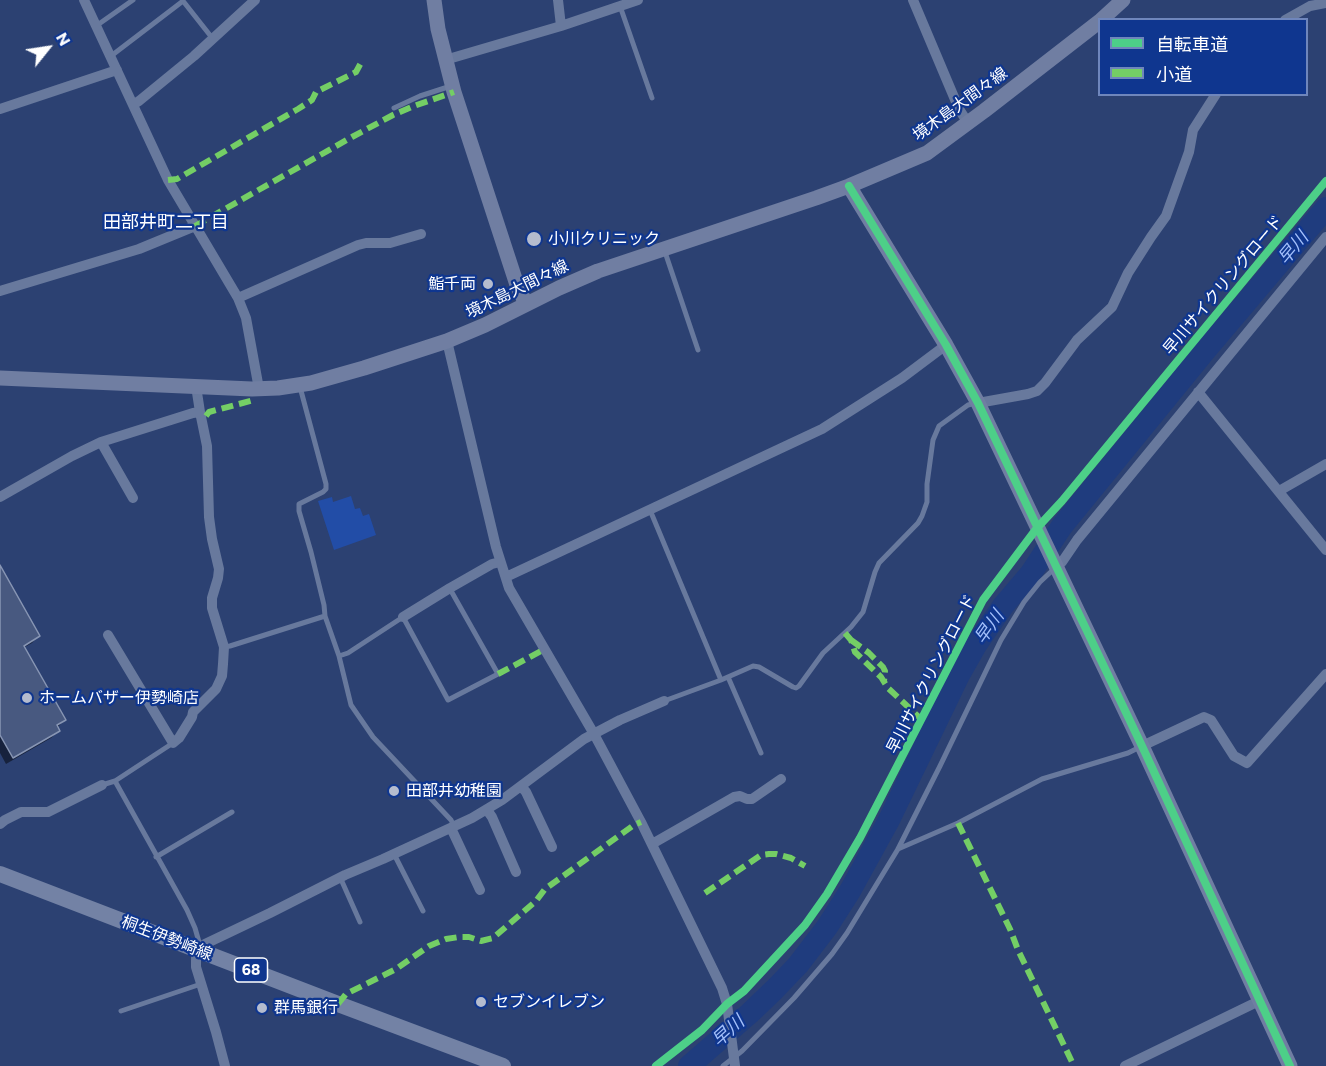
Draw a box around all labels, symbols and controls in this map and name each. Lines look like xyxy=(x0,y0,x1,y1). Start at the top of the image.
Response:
north arrow xyxy=(18,18,78,78)
legend xyxy=(1098,18,1308,96)
text: N xyxy=(53,29,75,49)
text: 自転車道 xyxy=(1156,33,1228,55)
street label: 境木島大間々線 xyxy=(909,63,1011,145)
text: 小道 xyxy=(1156,63,1192,85)
district label: 田部井町二丁目 xyxy=(103,211,229,233)
street label: 早川サイクリングロード xyxy=(1159,211,1287,359)
water label: 早川 xyxy=(1273,227,1313,269)
place label: 小川クリニック xyxy=(548,229,660,249)
marker: 小川クリニック xyxy=(525,230,543,248)
street label: 境木島大間々線 xyxy=(462,256,572,322)
place label: 鮨千両 xyxy=(428,274,476,294)
marker: 鮨千両 xyxy=(481,277,495,291)
street label: 早川サイクリングロード xyxy=(882,591,980,757)
water label: 早川 xyxy=(970,606,1008,648)
place label: ホームバザー伊勢崎店 xyxy=(39,688,199,708)
marker: ホームバザー伊勢崎店 xyxy=(20,691,34,705)
place label: 田部井幼稚園 xyxy=(406,781,502,801)
marker: 田部井幼稚園 xyxy=(387,784,401,798)
street label: 桐生伊勢崎線 xyxy=(119,912,215,964)
road number: 68 xyxy=(234,958,268,982)
place label: セブンイレブン xyxy=(493,992,605,1012)
marker: セブンイレブン xyxy=(474,995,488,1009)
place label: 群馬銀行 xyxy=(274,998,338,1018)
marker: 群馬銀行 xyxy=(255,1001,269,1015)
water label: 早川 xyxy=(707,1011,749,1051)

